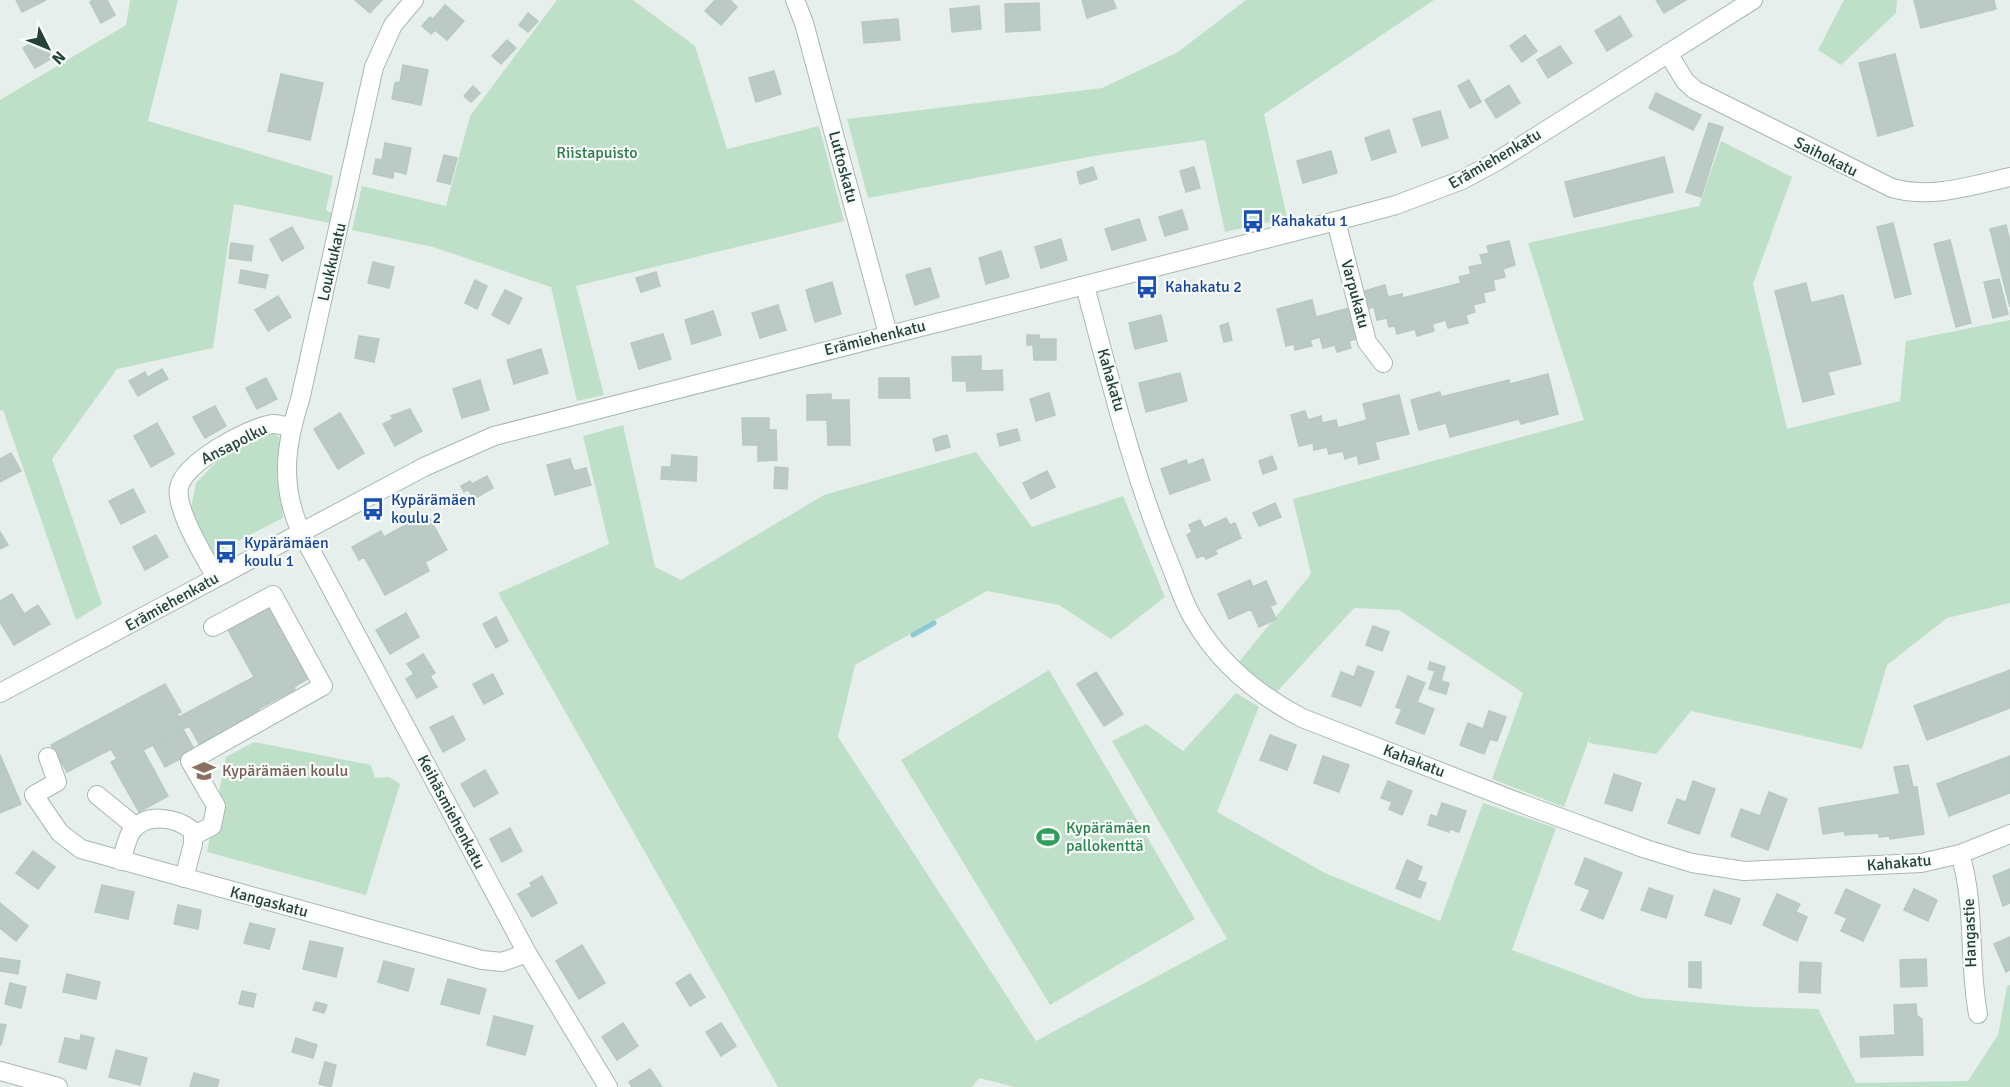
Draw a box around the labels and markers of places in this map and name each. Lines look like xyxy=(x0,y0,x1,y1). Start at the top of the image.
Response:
bus stop icon: Kahakatu 1 xyxy=(1240,208,1266,234)
place label: Kahakatu 1 xyxy=(1271,211,1348,231)
bus stop icon: Kahakatu 2 xyxy=(1134,274,1160,300)
place label: Kahakatu 2 xyxy=(1165,277,1242,297)
place label: Kypärämäen koulu 2 xyxy=(391,490,476,528)
bus stop icon: Kypärämäen koulu 2 xyxy=(360,496,386,522)
place label: Kypärämäen koulu 1 xyxy=(244,533,329,571)
bus stop icon: Kypärämäen koulu 1 xyxy=(213,539,239,565)
school or university icon: Kypärämäen koulu xyxy=(191,758,217,784)
place label: Kypärämäen koulu xyxy=(222,761,348,781)
place label: Kypärämäen pallokenttä xyxy=(1066,818,1151,856)
sports icon: Kypärämäen pallokenttä xyxy=(1035,824,1061,850)

